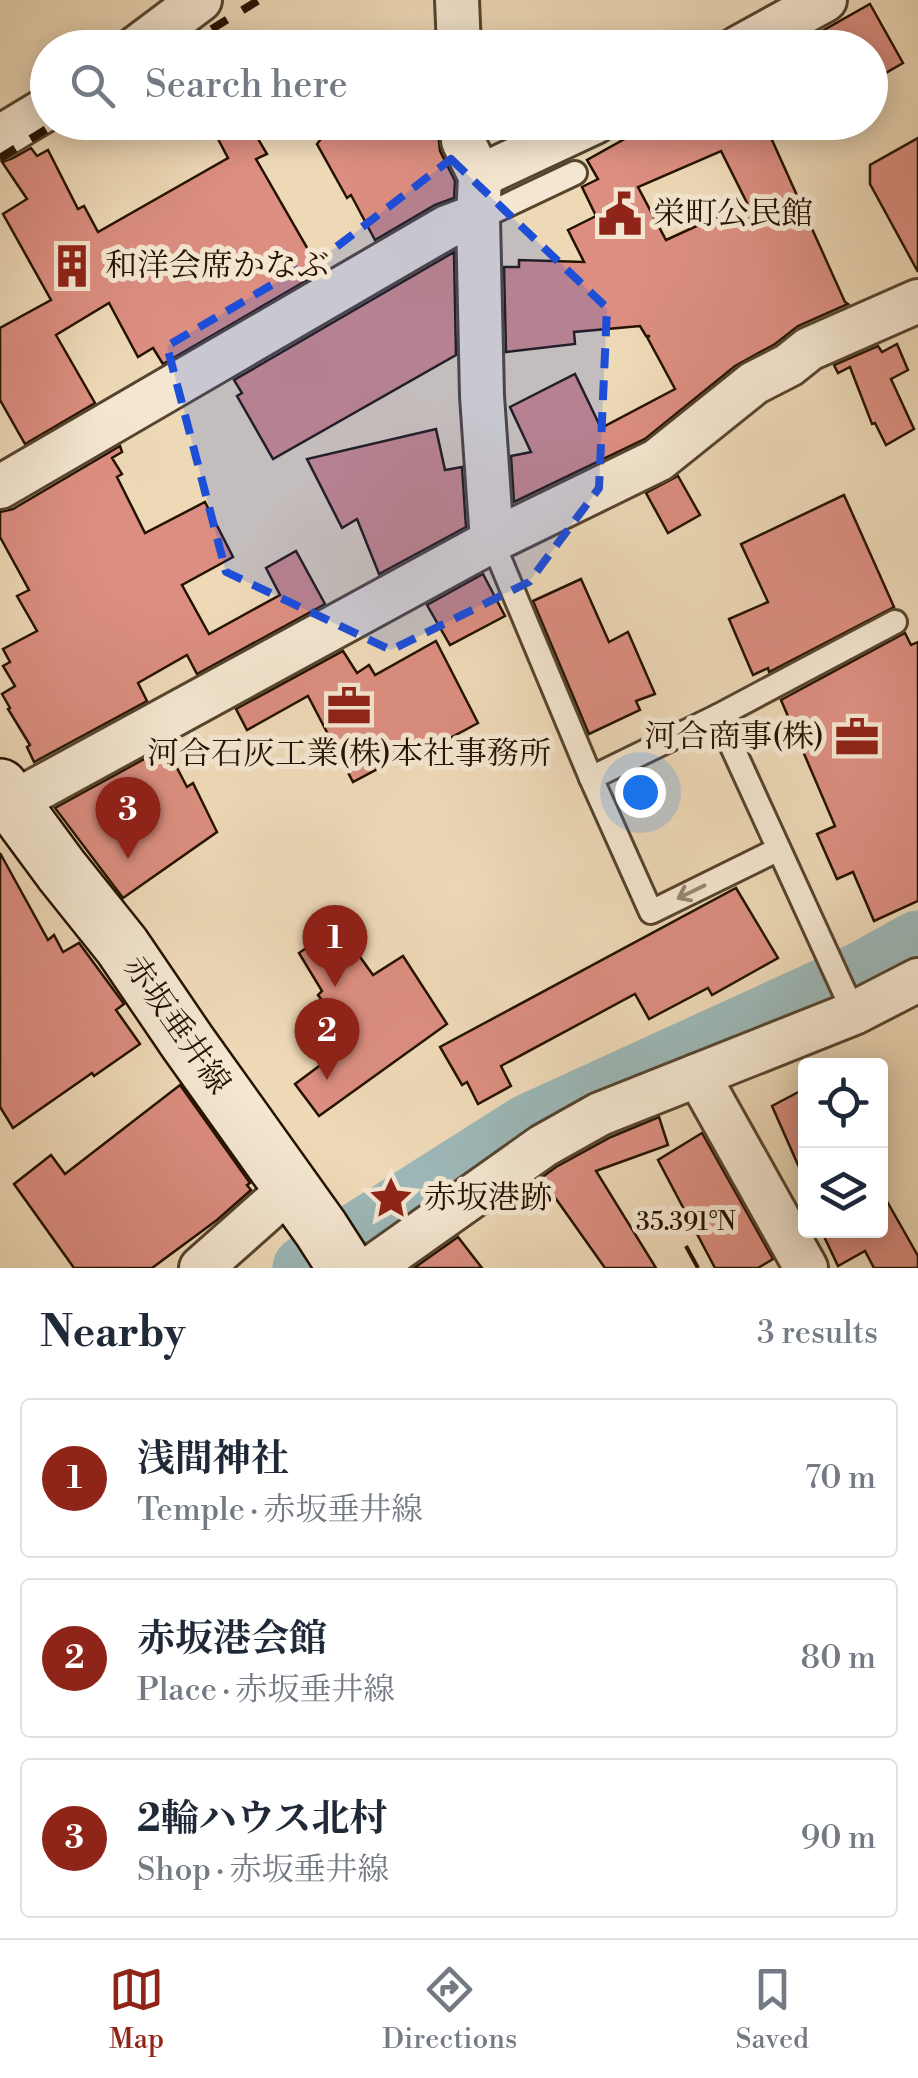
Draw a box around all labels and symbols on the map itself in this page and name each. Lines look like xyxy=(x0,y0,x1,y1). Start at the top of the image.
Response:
public building icon: 栄町公民館 xyxy=(596,190,644,238)
place label: 栄町公民館 xyxy=(653,194,813,234)
building icon: 和洋会席かなぶ xyxy=(48,242,96,290)
place label: 和洋会席かなぶ xyxy=(105,246,329,286)
office icon: 河合石灰工業(株)本社事務所 xyxy=(325,682,373,730)
office icon: 河合商事(株) xyxy=(833,713,881,761)
place label: 河合商事(株) xyxy=(644,717,824,757)
place label: 河合石灰工業(株)本社事務所 xyxy=(147,734,551,774)
your location xyxy=(615,767,666,818)
pin: 3 xyxy=(96,776,160,859)
one-way arrow xyxy=(677,883,707,902)
pin: 1 xyxy=(302,904,368,987)
street label: 赤坂垂井線 xyxy=(115,948,239,1102)
pin: 2 xyxy=(294,998,360,1080)
place icon: 赤坂港跡 xyxy=(367,1174,415,1222)
place label: 赤坂港跡 xyxy=(424,1178,552,1218)
text: 35.391°N xyxy=(636,1207,736,1238)

